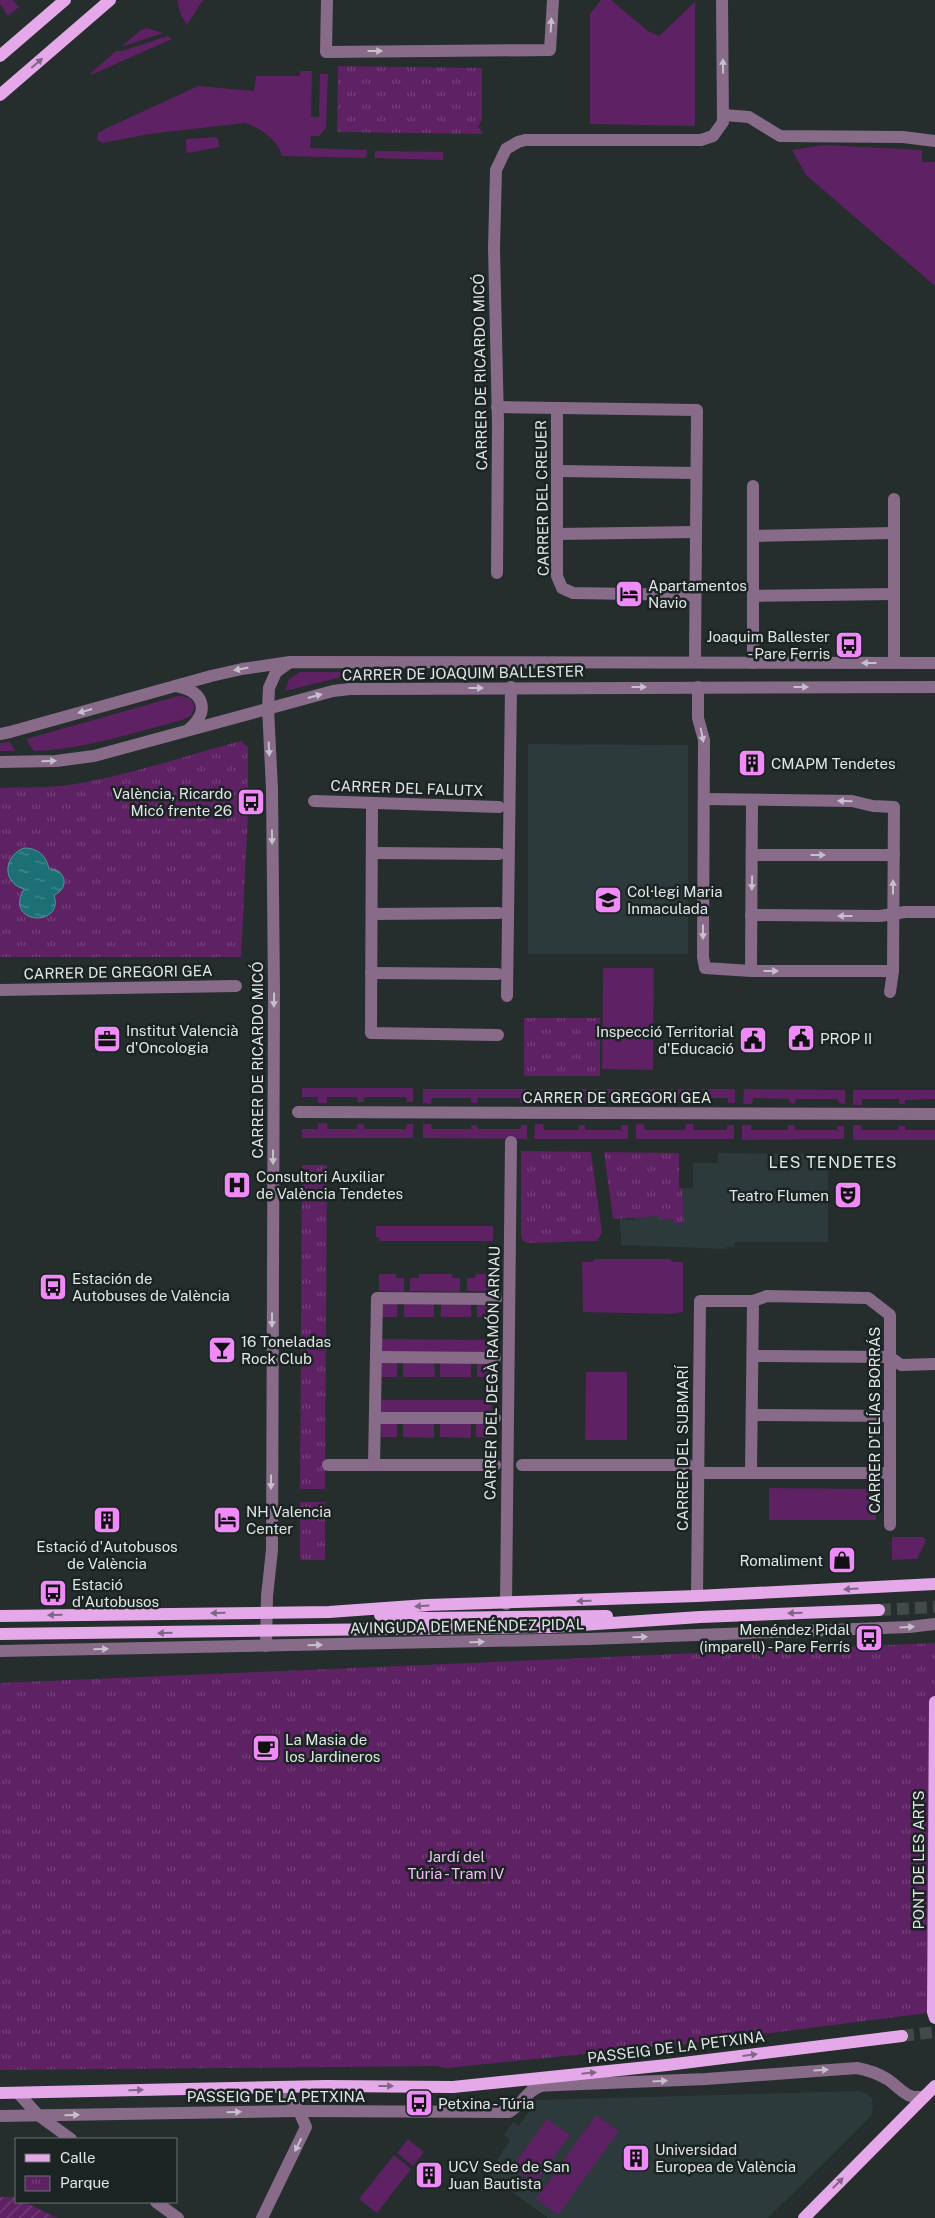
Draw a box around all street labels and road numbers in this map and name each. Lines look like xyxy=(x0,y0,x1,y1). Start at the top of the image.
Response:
street label: CARRER DE RICARDO MICÓ xyxy=(469,273,490,471)
street label: CARRER DEL CREUER xyxy=(532,420,552,576)
street label: CARRER DE JOAQUIM BALLESTER xyxy=(342,662,584,684)
street label: CARRER DEL FALUTX xyxy=(330,777,484,799)
street label: CARRER DE GREGORI GEA xyxy=(23,962,213,982)
street label: CARRER DE RICARDO MICÓ xyxy=(248,962,266,1158)
street label: CARRER DE GREGORI GEA xyxy=(523,1089,712,1106)
street label: CARRER DEL DEGÀ RAMÓN ARNAU xyxy=(480,1246,503,1500)
street label: CARRER D'ELÍAS BORRÁS xyxy=(866,1327,883,1513)
street label: CARRER DEL SUBMARÍ xyxy=(674,1365,691,1531)
street label: AVINGUDA DE MENÉNDEZ PIDAL xyxy=(350,1615,584,1637)
street label: PONT DE LES ARTS xyxy=(910,1790,927,1930)
street label: PASSEIG DE LA PETXINA xyxy=(586,2028,766,2066)
street label: PASSEIG DE LA PETXINA xyxy=(187,2088,366,2105)

